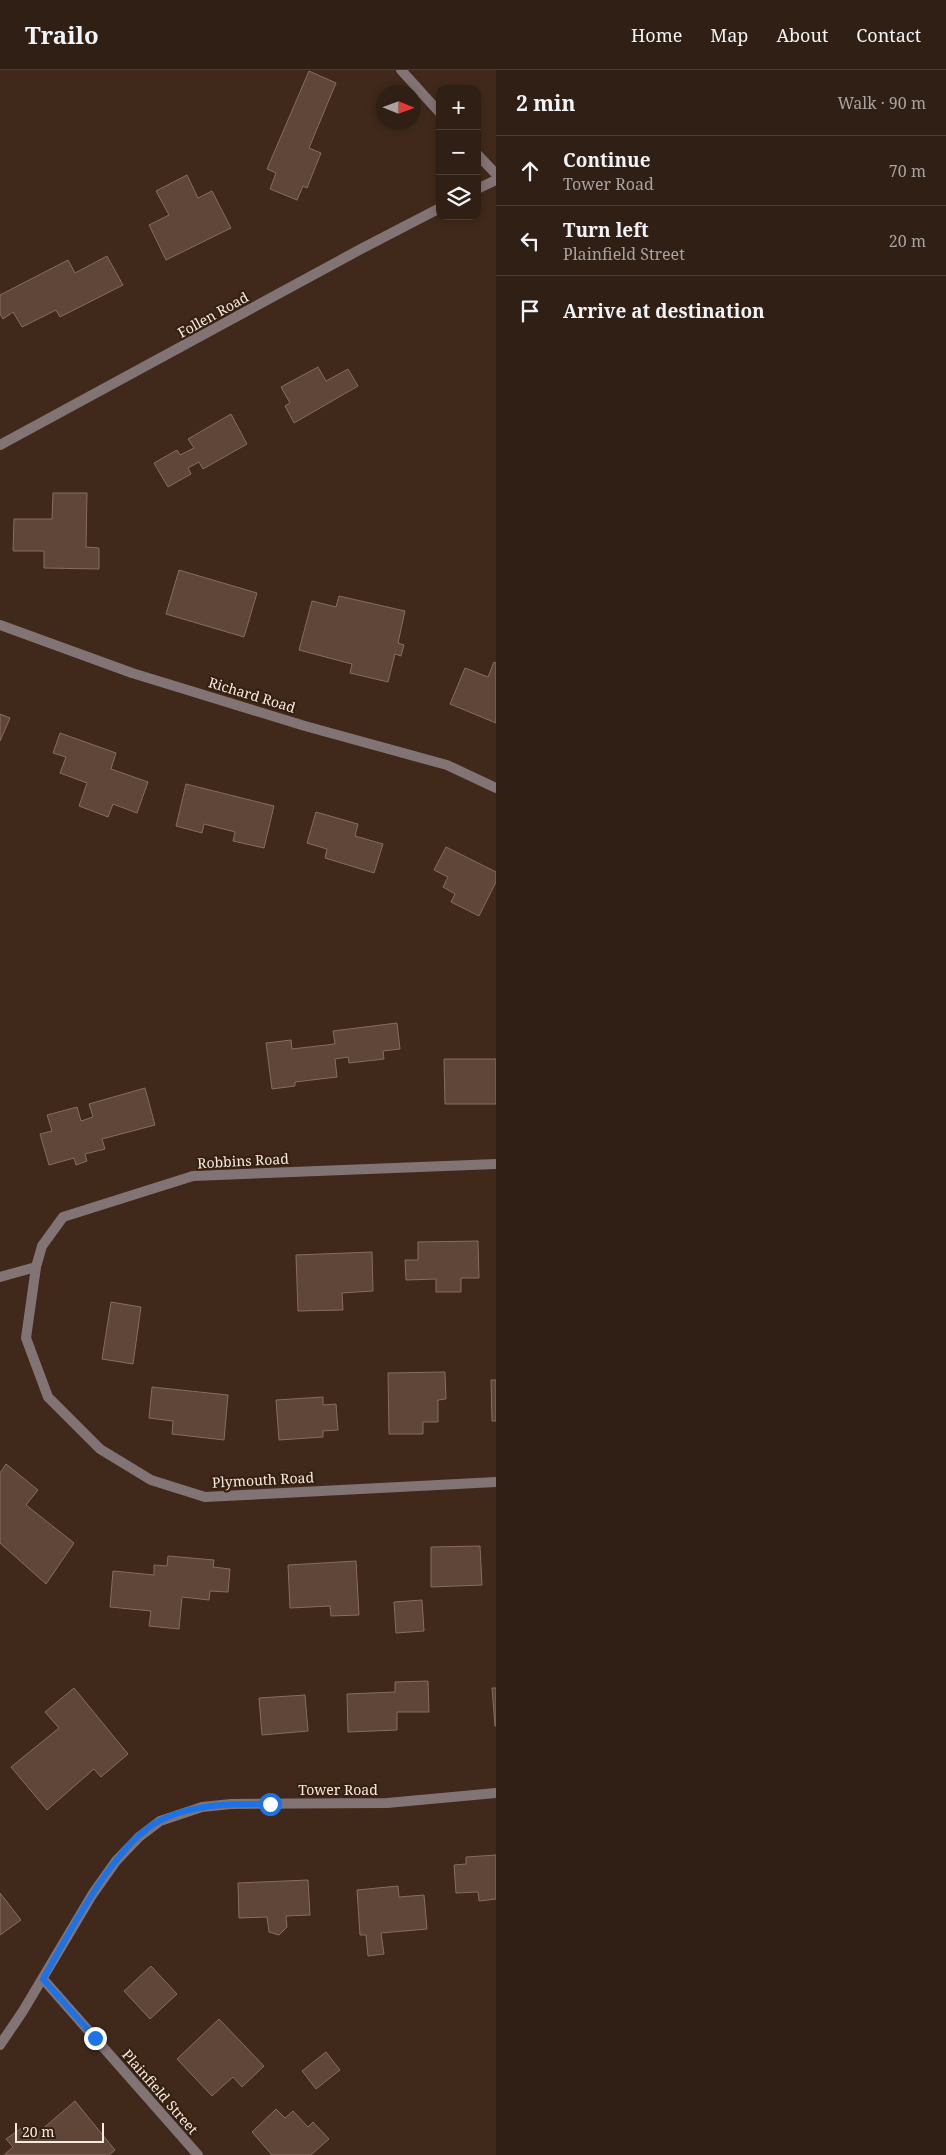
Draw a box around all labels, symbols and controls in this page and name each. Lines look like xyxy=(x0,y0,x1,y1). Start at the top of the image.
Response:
text: Trailo xyxy=(25,18,99,51)
text: Home xyxy=(631,23,682,47)
text: Map xyxy=(710,23,748,47)
text: About xyxy=(776,23,828,47)
text: Contact xyxy=(856,23,921,47)
north arrow xyxy=(376,85,421,130)
map controls xyxy=(436,85,481,220)
button: + xyxy=(436,85,481,130)
text: 2 min xyxy=(516,89,575,117)
text: Walk · 90 m xyxy=(838,92,926,114)
button: − xyxy=(436,130,481,175)
text: Continue xyxy=(563,147,651,173)
icon: ahead xyxy=(516,157,544,185)
text: 70 m xyxy=(889,160,926,182)
text: Tower Road xyxy=(563,173,654,195)
button: layers xyxy=(436,175,481,220)
text: Turn left xyxy=(563,217,649,243)
icon: left xyxy=(516,227,544,255)
text: 20 m xyxy=(889,230,926,252)
text: Plainfield Street xyxy=(563,243,685,265)
street label: Follen Road xyxy=(174,287,252,342)
icon: arrive xyxy=(516,297,544,325)
text: Arrive at destination xyxy=(563,298,765,324)
street label: Richard Road xyxy=(206,672,298,717)
street label: Robbins Road xyxy=(197,1149,290,1172)
street label: Plymouth Road xyxy=(211,1467,315,1492)
street label: Tower Road xyxy=(298,1780,378,1799)
route start xyxy=(259,1793,282,1816)
route end xyxy=(84,2027,107,2050)
street label: Plainfield Street xyxy=(118,2045,203,2138)
scale bar xyxy=(15,2120,104,2143)
text: 20 m xyxy=(22,2122,55,2141)

